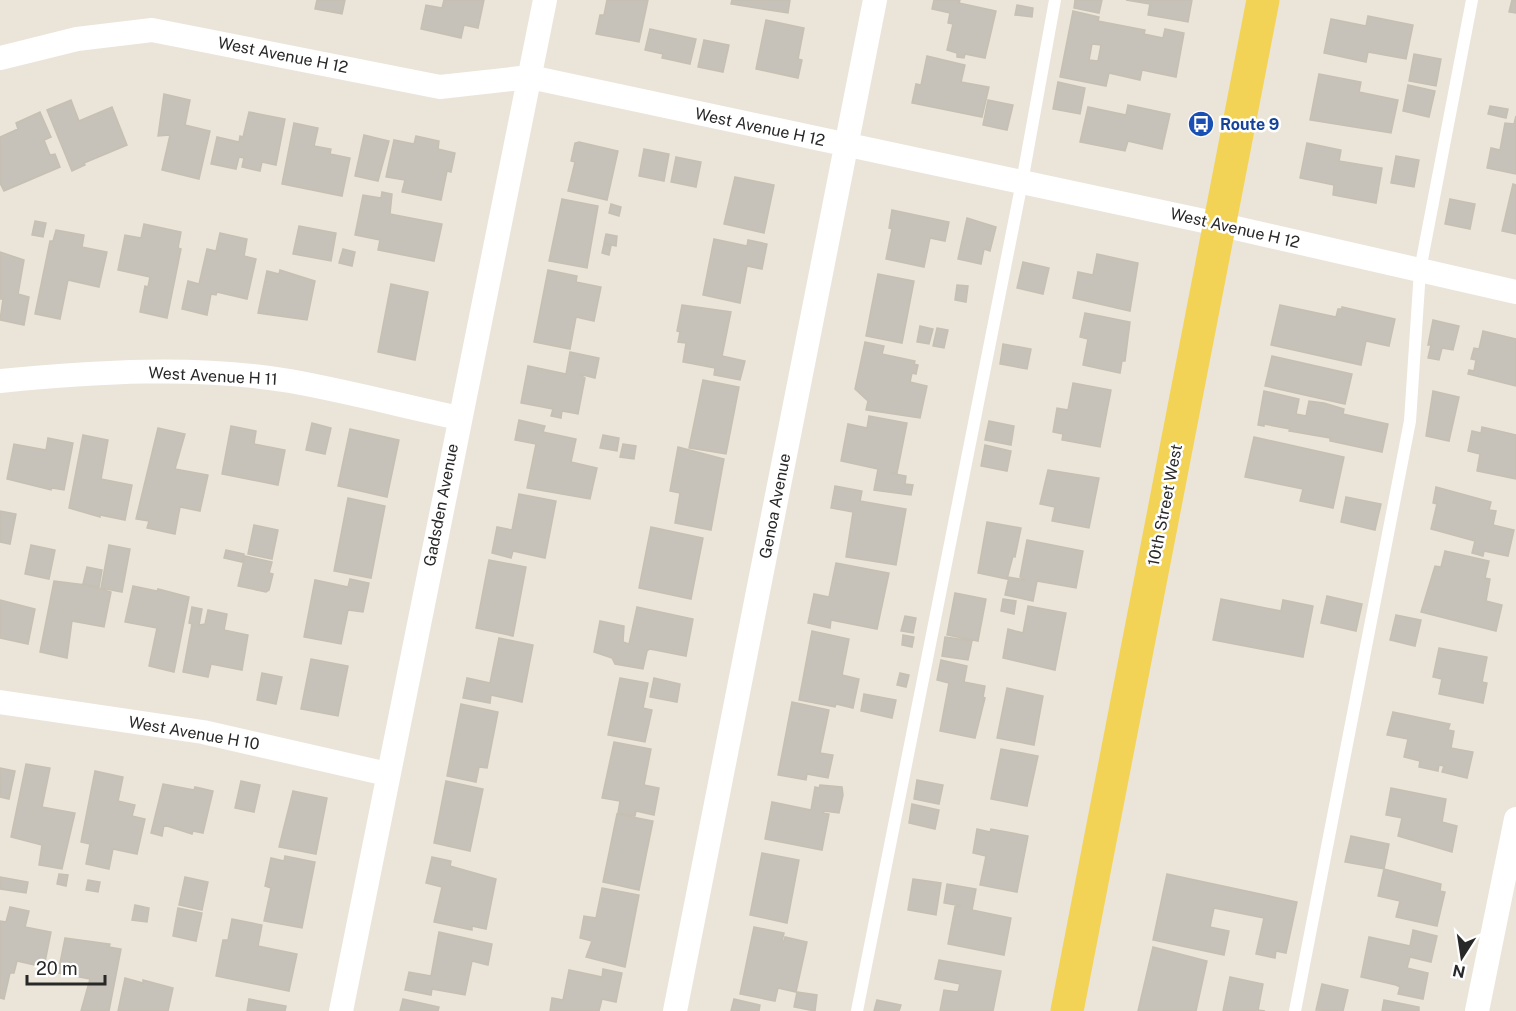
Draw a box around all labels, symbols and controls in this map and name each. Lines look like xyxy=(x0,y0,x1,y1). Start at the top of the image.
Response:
street label: West Avenue H 12 xyxy=(216,33,350,77)
street label: West Avenue H 12 xyxy=(693,104,827,150)
bus stop icon: Route 9 xyxy=(1186,109,1216,139)
place label: Route 9 xyxy=(1220,115,1279,134)
street label: West Avenue H 12 xyxy=(1168,204,1302,252)
street label: West Avenue H 11 xyxy=(148,363,278,389)
street label: Gadsden Avenue xyxy=(420,442,462,568)
street label: 10th Street West xyxy=(1144,443,1186,567)
street label: Genoa Avenue xyxy=(755,452,795,560)
street label: West Avenue H 10 xyxy=(127,712,261,754)
north arrow xyxy=(1432,927,1492,987)
scale bar xyxy=(27,948,105,986)
text: 20 m xyxy=(36,958,78,979)
text: N xyxy=(1451,961,1467,982)

